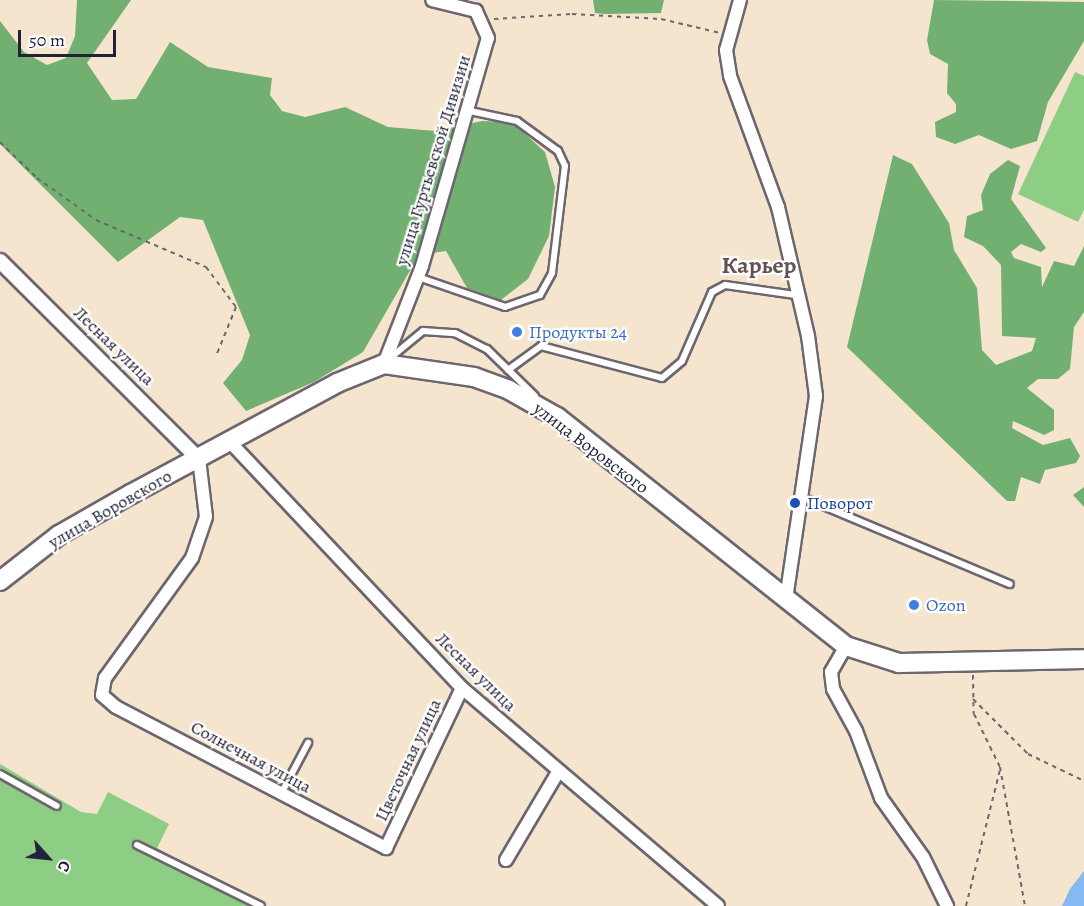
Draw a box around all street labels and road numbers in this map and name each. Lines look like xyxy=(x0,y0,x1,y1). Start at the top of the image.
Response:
street label: улица Гуртьевской Дивизии xyxy=(391,52,475,268)
street label: Лесная улица xyxy=(69,302,159,390)
street label: улица Воровского xyxy=(529,398,653,498)
street label: улица Воровского xyxy=(44,465,176,553)
street label: Лесная улица xyxy=(431,628,521,716)
street label: Цветочная улица xyxy=(370,695,446,825)
street label: Солнечная улица xyxy=(187,716,315,798)

